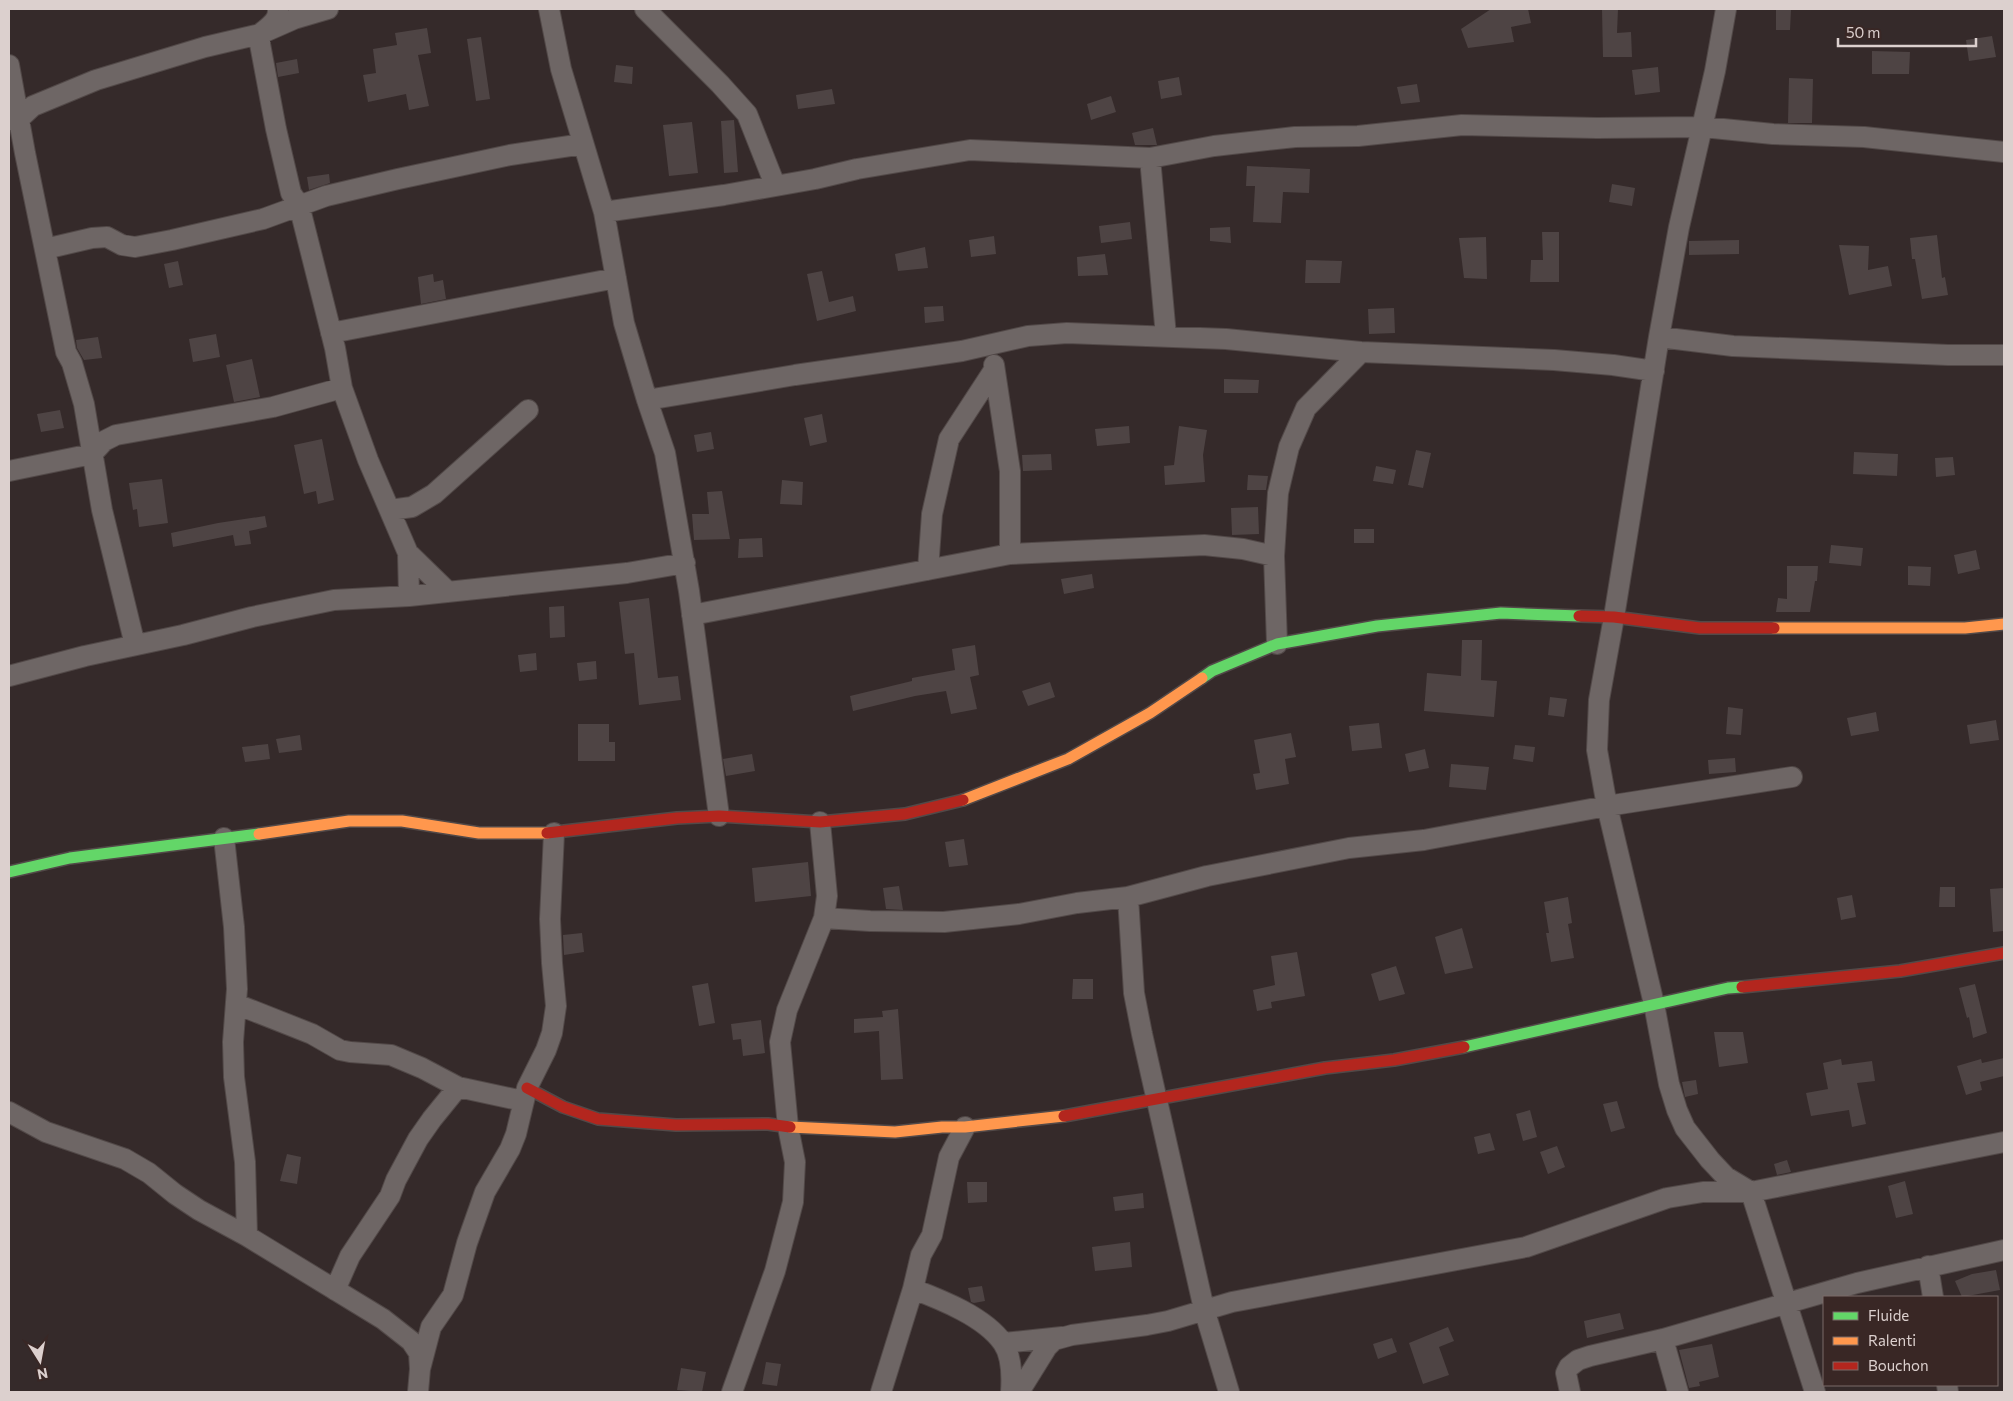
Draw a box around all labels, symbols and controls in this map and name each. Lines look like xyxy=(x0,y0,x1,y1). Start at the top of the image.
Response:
scale bar xyxy=(1838,15,1976,47)
text: 50 m xyxy=(1846,23,1880,41)
legend xyxy=(1823,1296,1998,1386)
text: Fluide xyxy=(1868,1306,1909,1324)
text: Ralenti xyxy=(1868,1331,1916,1349)
north arrow xyxy=(15,1336,65,1386)
text: Bouchon xyxy=(1868,1356,1929,1374)
text: N xyxy=(36,1365,49,1384)

